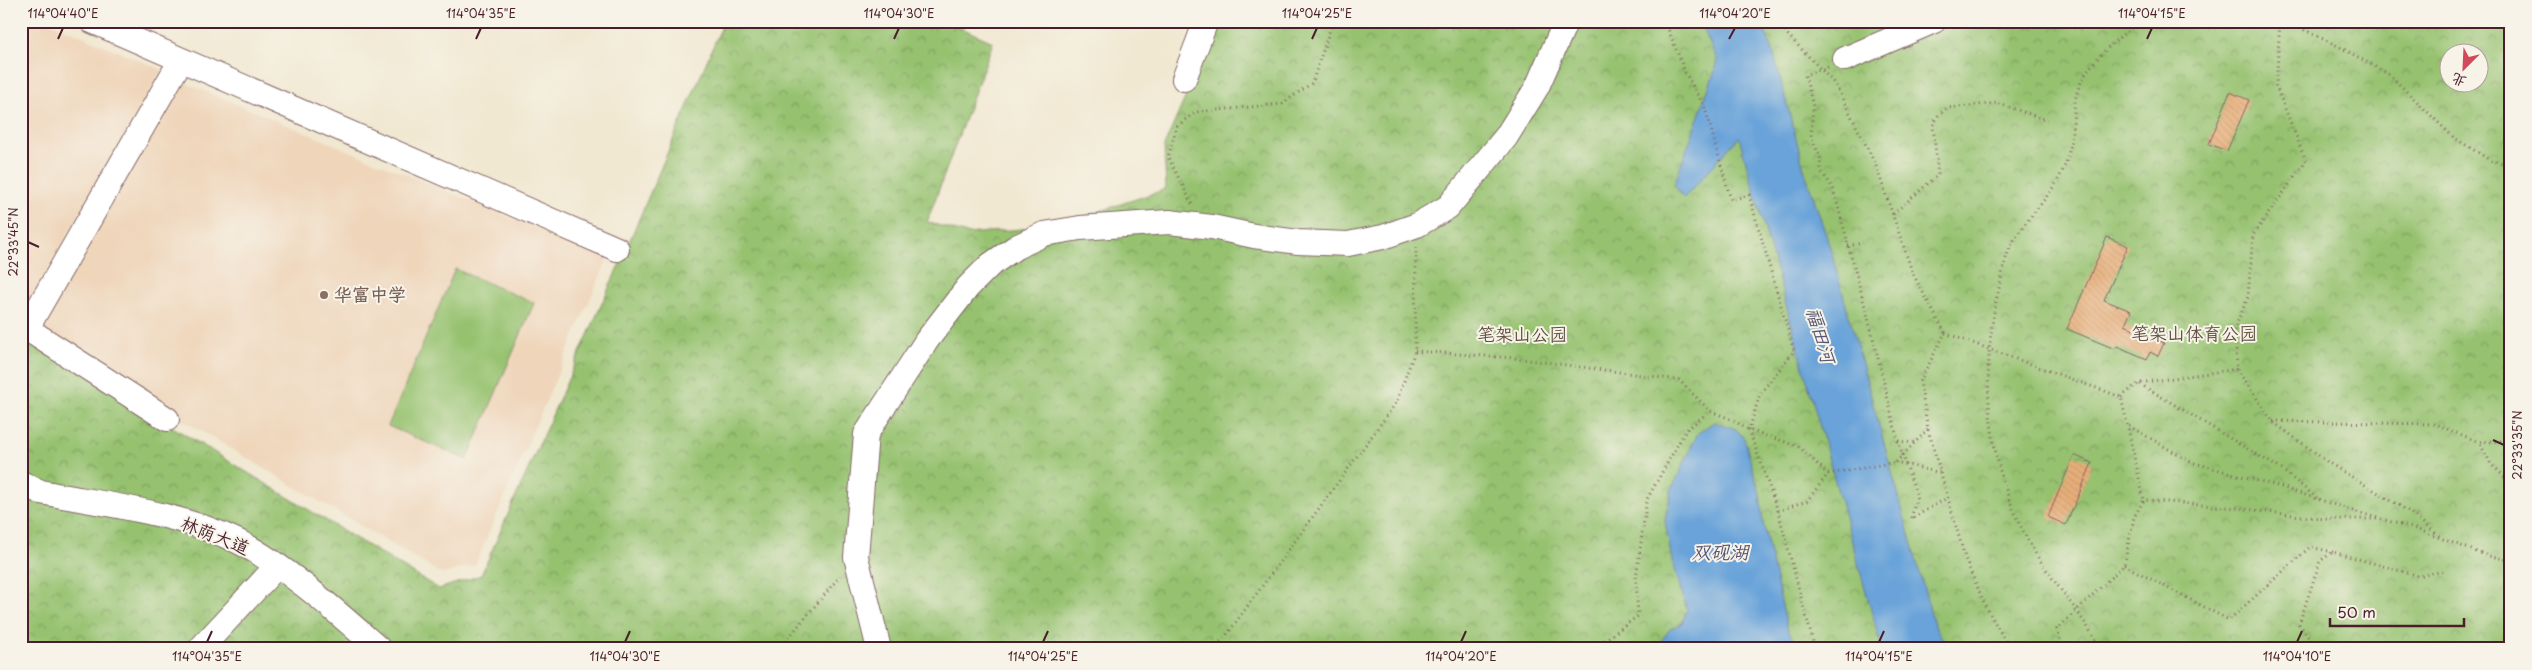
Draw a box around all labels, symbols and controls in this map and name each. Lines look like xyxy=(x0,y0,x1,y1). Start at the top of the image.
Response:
text: 114°04'40"E xyxy=(28,4,98,22)
text: 114°04'35"E xyxy=(446,4,516,22)
text: 114°04'30"E xyxy=(863,4,935,22)
text: 114°04'25"E xyxy=(1282,4,1352,22)
text: 114°04'20"E xyxy=(1699,4,1771,22)
text: 114°04'15"E xyxy=(2118,4,2186,22)
north arrow xyxy=(2440,42,2490,92)
text: 北 xyxy=(2448,68,2469,93)
text: 22°33'45"N xyxy=(4,207,22,277)
place label: 华富中学 xyxy=(334,280,406,307)
marker: 华富中学 xyxy=(318,289,330,301)
water label: 福田河 xyxy=(1800,303,1845,369)
park label: 笔架山体育公园 xyxy=(2131,319,2257,346)
park label: 笔架山公园 xyxy=(1477,320,1567,347)
text: 22°33'35"N xyxy=(2508,410,2526,480)
street label: 林荫大道 xyxy=(177,509,254,561)
water label: 双砚湖 xyxy=(1691,537,1750,565)
scale bar xyxy=(2330,595,2463,627)
text: 50 m xyxy=(2337,600,2376,623)
text: 114°04'35"E xyxy=(172,647,242,665)
text: 114°04'30"E xyxy=(589,647,661,665)
text: 114°04'25"E xyxy=(1008,647,1078,665)
text: 114°04'20"E xyxy=(1425,647,1497,665)
text: 114°04'15"E xyxy=(1845,647,1913,665)
text: 114°04'10"E xyxy=(2263,647,2331,665)

